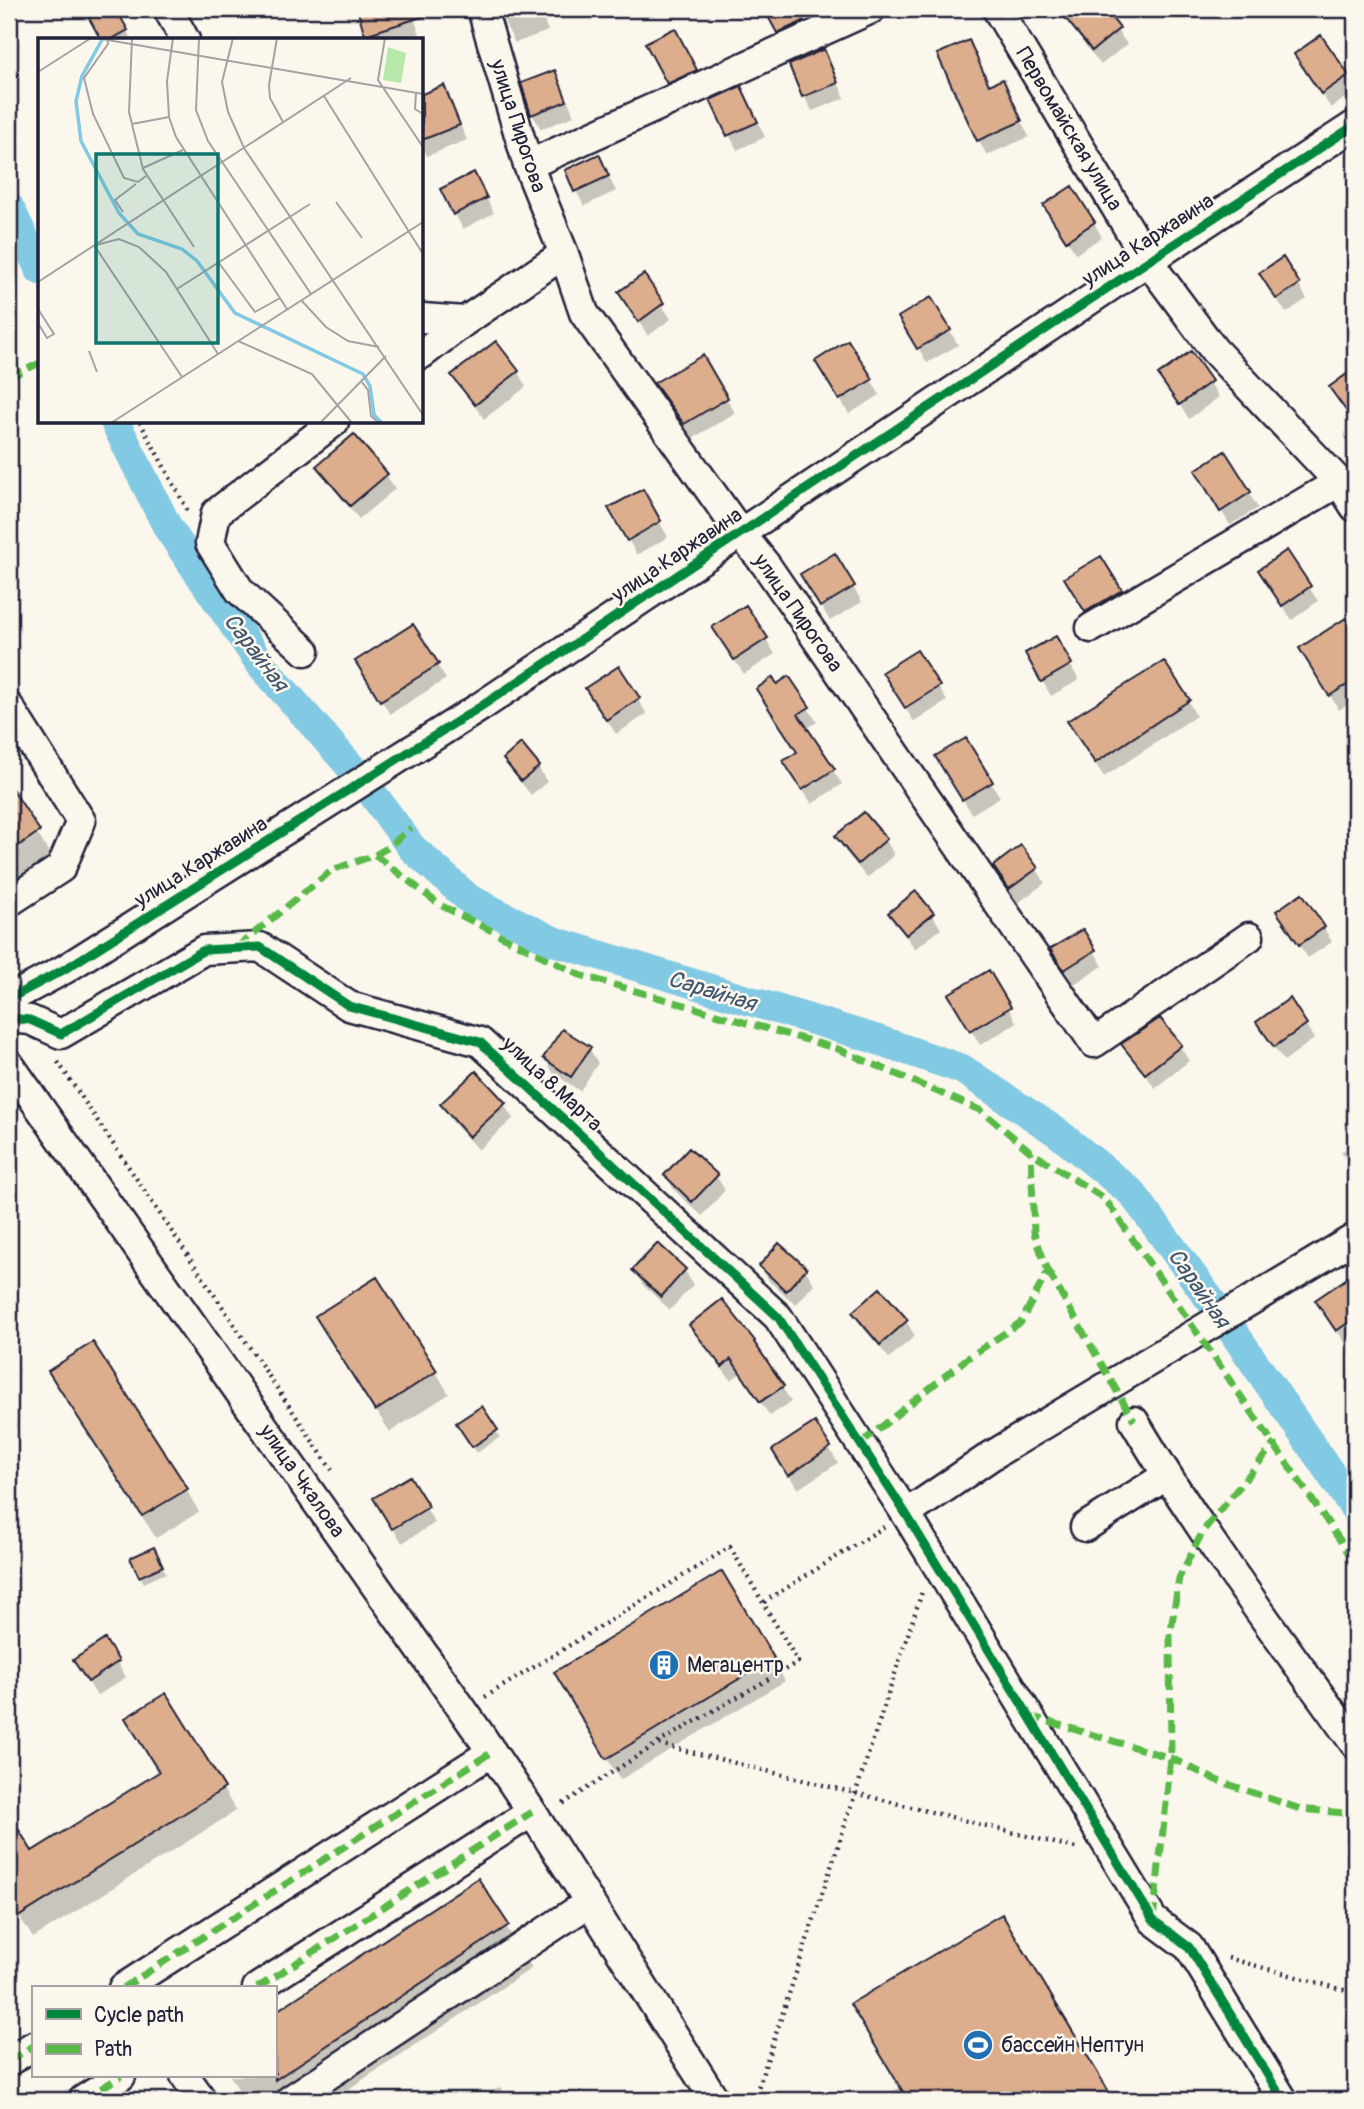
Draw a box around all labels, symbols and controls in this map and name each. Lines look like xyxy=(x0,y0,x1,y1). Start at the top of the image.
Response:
inset map xyxy=(38,38,424,424)
street label: Первомайская улица xyxy=(1009,42,1129,216)
street label: улица Пирогова xyxy=(483,55,552,196)
street label: улица Каржавина xyxy=(1076,187,1219,293)
street label: улица Каржавина xyxy=(606,501,747,609)
street label: улица Пирогова xyxy=(747,548,849,677)
water label: Сарайная xyxy=(217,607,296,699)
street label: улица Каржавина xyxy=(129,810,272,914)
water label: Сарайная xyxy=(665,964,762,1019)
street label: улица 8 Марта xyxy=(496,1030,608,1137)
water label: Сарайная xyxy=(1161,1243,1238,1335)
street label: улица Чкалова xyxy=(252,1418,351,1543)
building icon: Мегацентр xyxy=(647,1648,681,1682)
place label: Мегацентр xyxy=(687,1652,784,1679)
legend xyxy=(32,1986,276,2078)
text: Cycle path xyxy=(94,2002,184,2029)
sports icon: бассейн Нептун xyxy=(961,2028,995,2062)
place label: бассейн Нептун xyxy=(1001,2032,1144,2059)
text: Path xyxy=(94,2036,132,2063)

